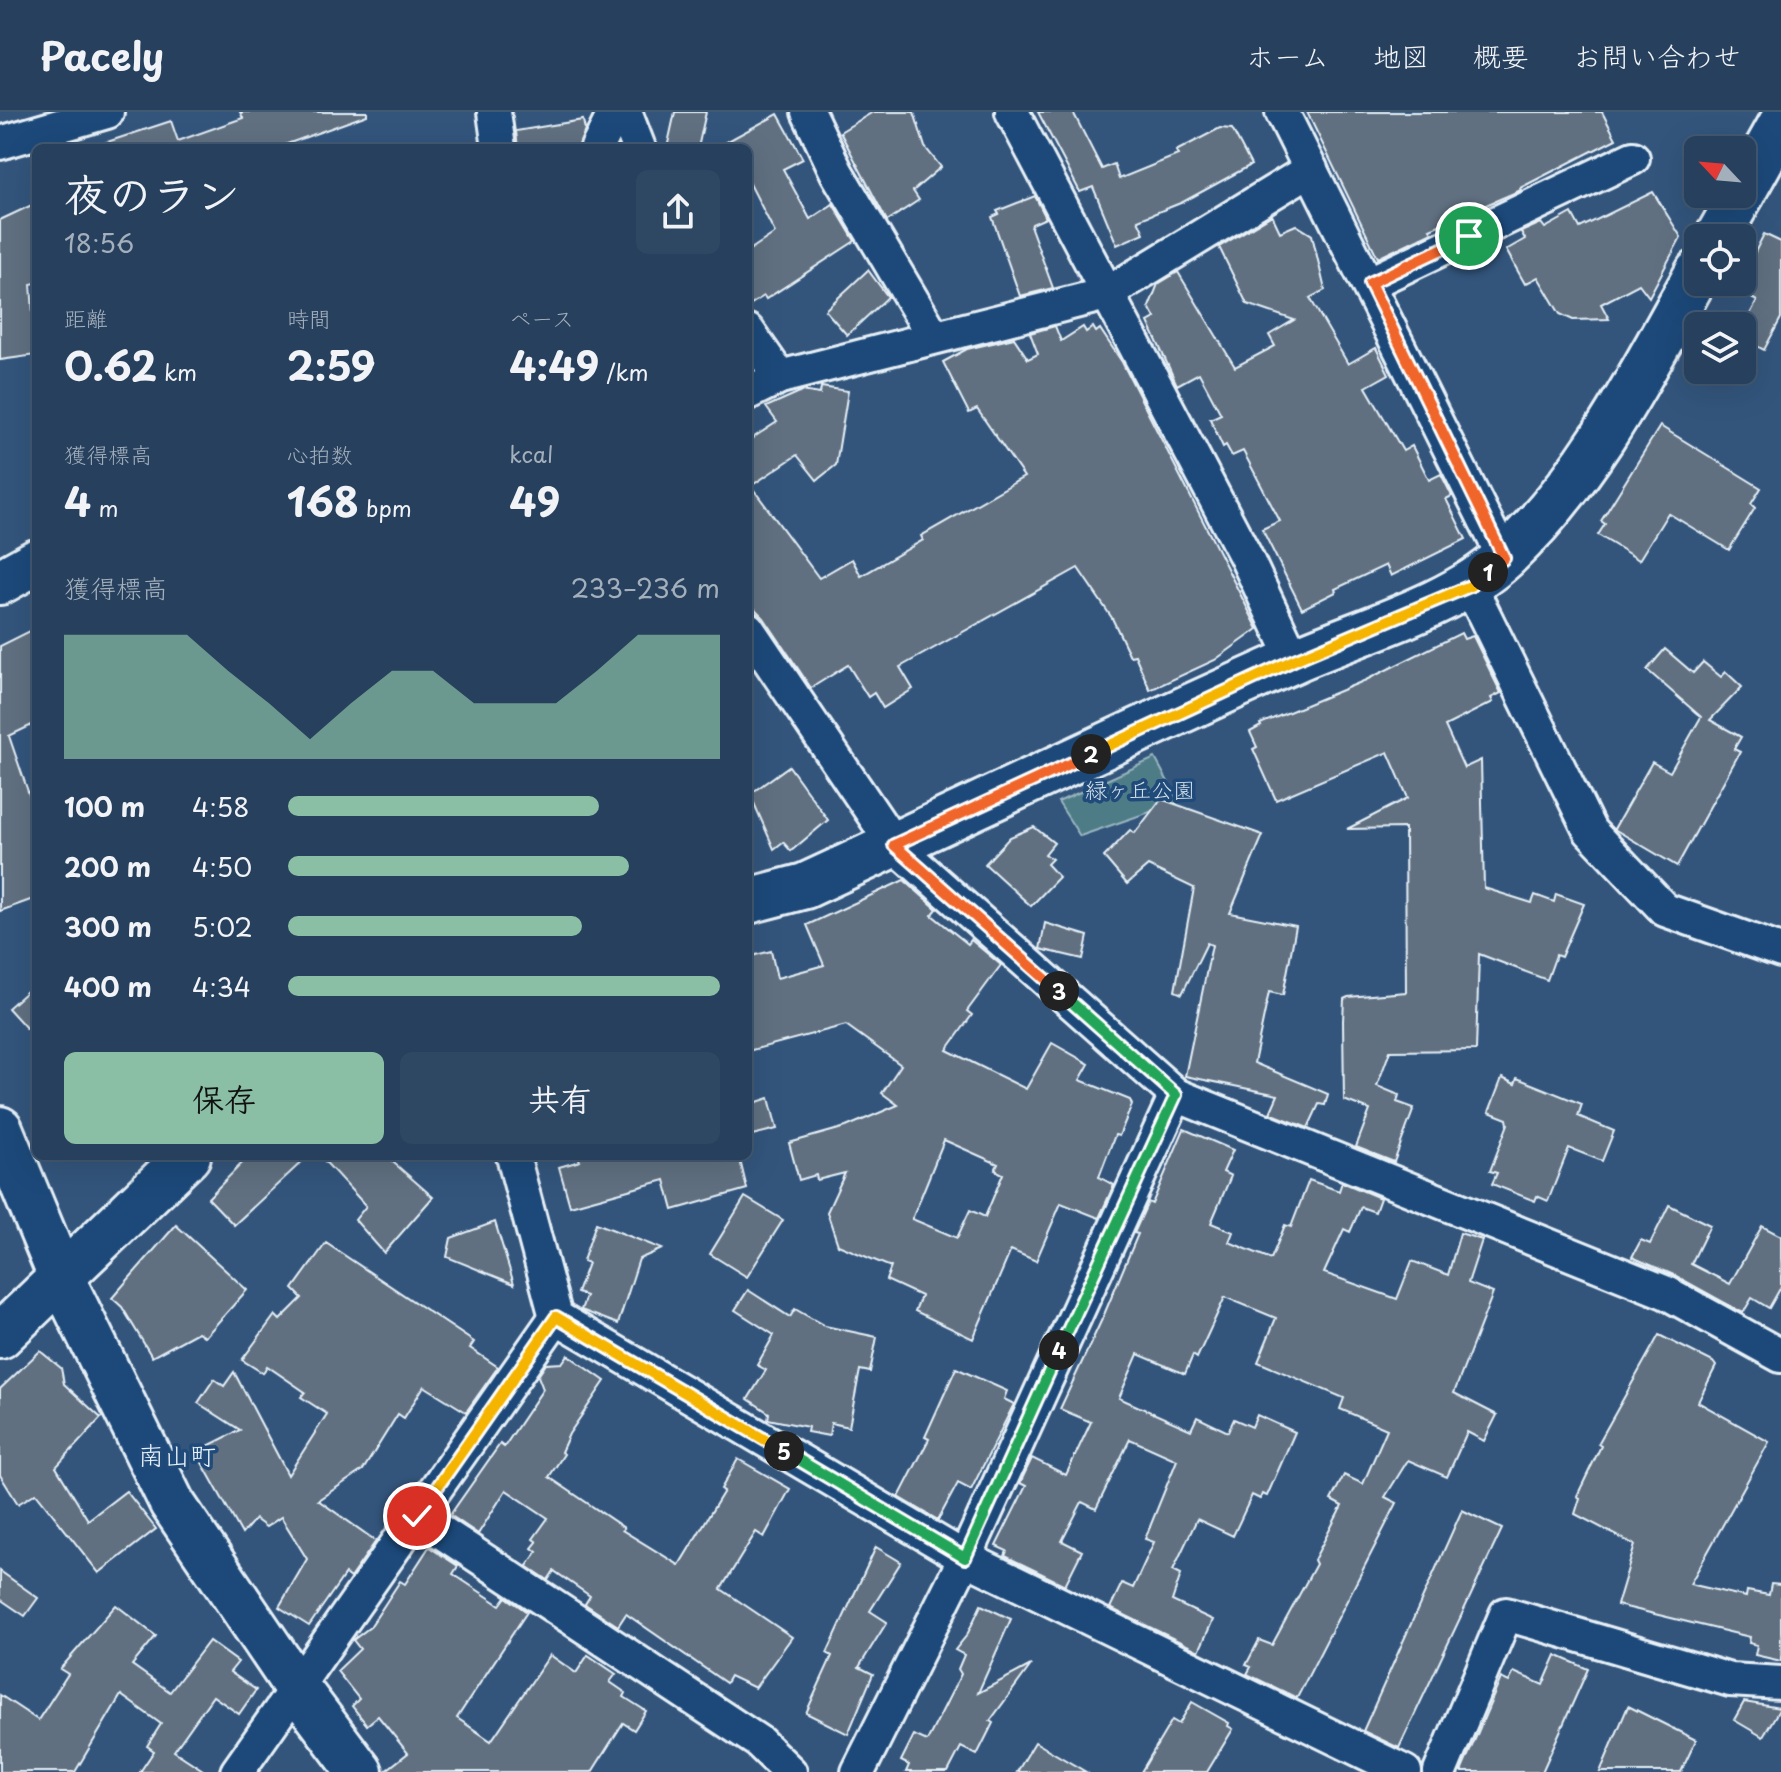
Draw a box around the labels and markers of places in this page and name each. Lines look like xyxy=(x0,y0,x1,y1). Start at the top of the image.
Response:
pin xyxy=(1435,202,1503,270)
pin: 1 xyxy=(1468,552,1508,592)
pin: 2 xyxy=(1071,734,1111,774)
pin: 3 xyxy=(1039,971,1079,1011)
pin: 4 xyxy=(1039,1330,1079,1370)
pin: 5 xyxy=(764,1431,804,1471)
pin xyxy=(383,1482,451,1550)

